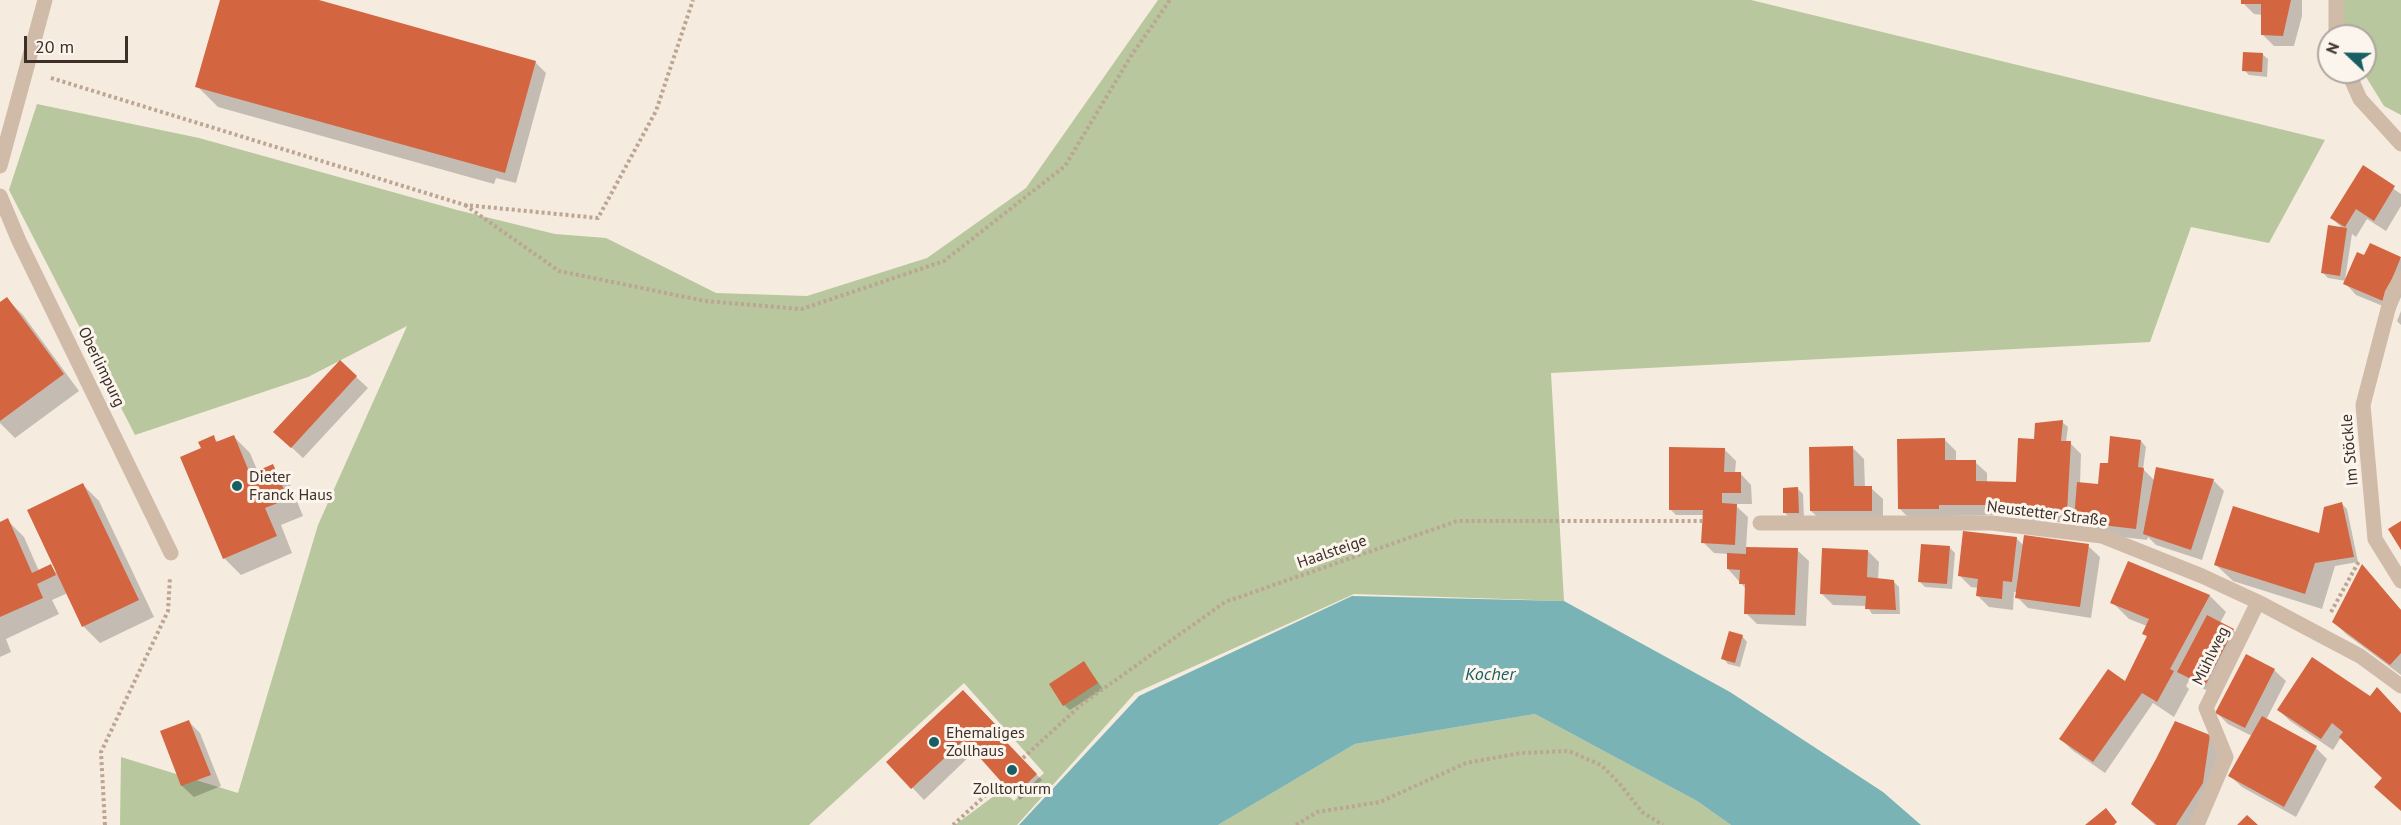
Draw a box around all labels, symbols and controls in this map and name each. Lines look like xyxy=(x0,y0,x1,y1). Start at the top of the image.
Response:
scale bar xyxy=(27,24,130,62)
north arrow xyxy=(2317,24,2377,84)
text: 20 m xyxy=(35,35,74,58)
text: N xyxy=(2321,39,2343,57)
street label: Oberlimpurg xyxy=(73,324,129,410)
street label: Im Stöckle xyxy=(2337,413,2363,487)
place label: Dieter Franck Haus xyxy=(249,467,333,505)
marker: Dieter Franck Haus xyxy=(230,479,244,493)
street label: Neustetter Straße xyxy=(1986,497,2108,531)
street label: Haalsteige xyxy=(1295,531,1369,573)
street label: Mühlweg xyxy=(2189,624,2233,688)
water label: Kocher xyxy=(1465,664,1515,686)
place label: Ehemaliges Zollhaus xyxy=(946,723,1025,761)
marker: Ehemaliges Zollhaus xyxy=(927,735,941,749)
marker: Zolltorturm xyxy=(1005,763,1019,777)
place label: Zolltorturm xyxy=(973,779,1051,799)

